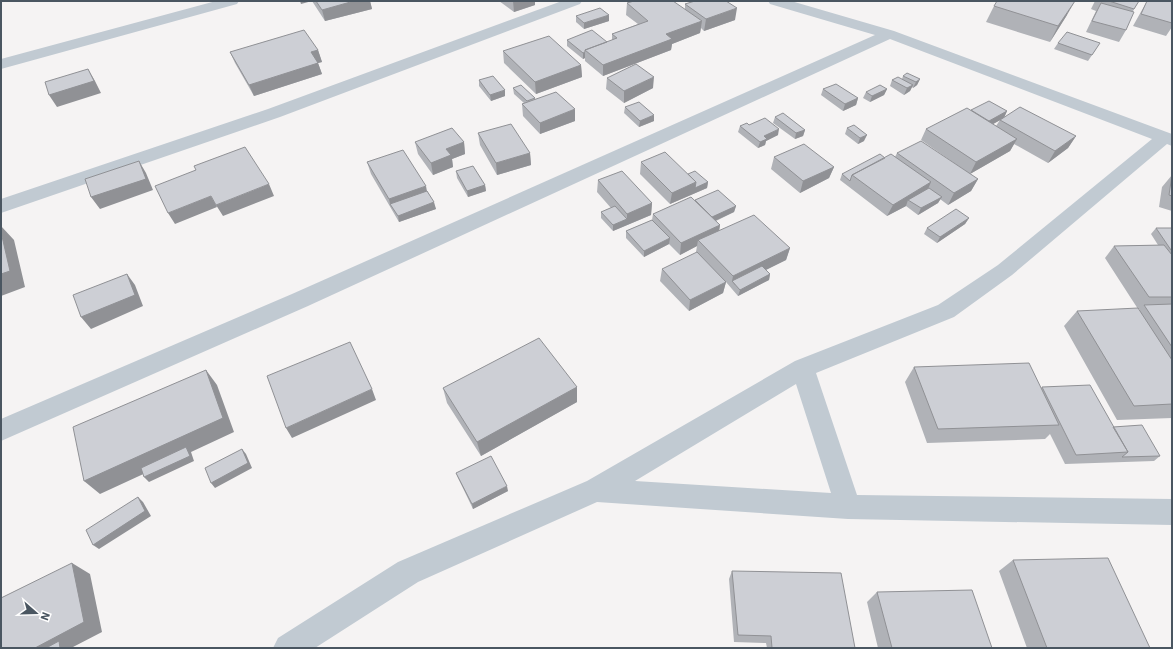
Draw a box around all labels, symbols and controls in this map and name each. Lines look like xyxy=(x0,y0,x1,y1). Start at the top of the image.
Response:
north arrow xyxy=(16,593,56,633)
text: N xyxy=(37,610,53,623)

